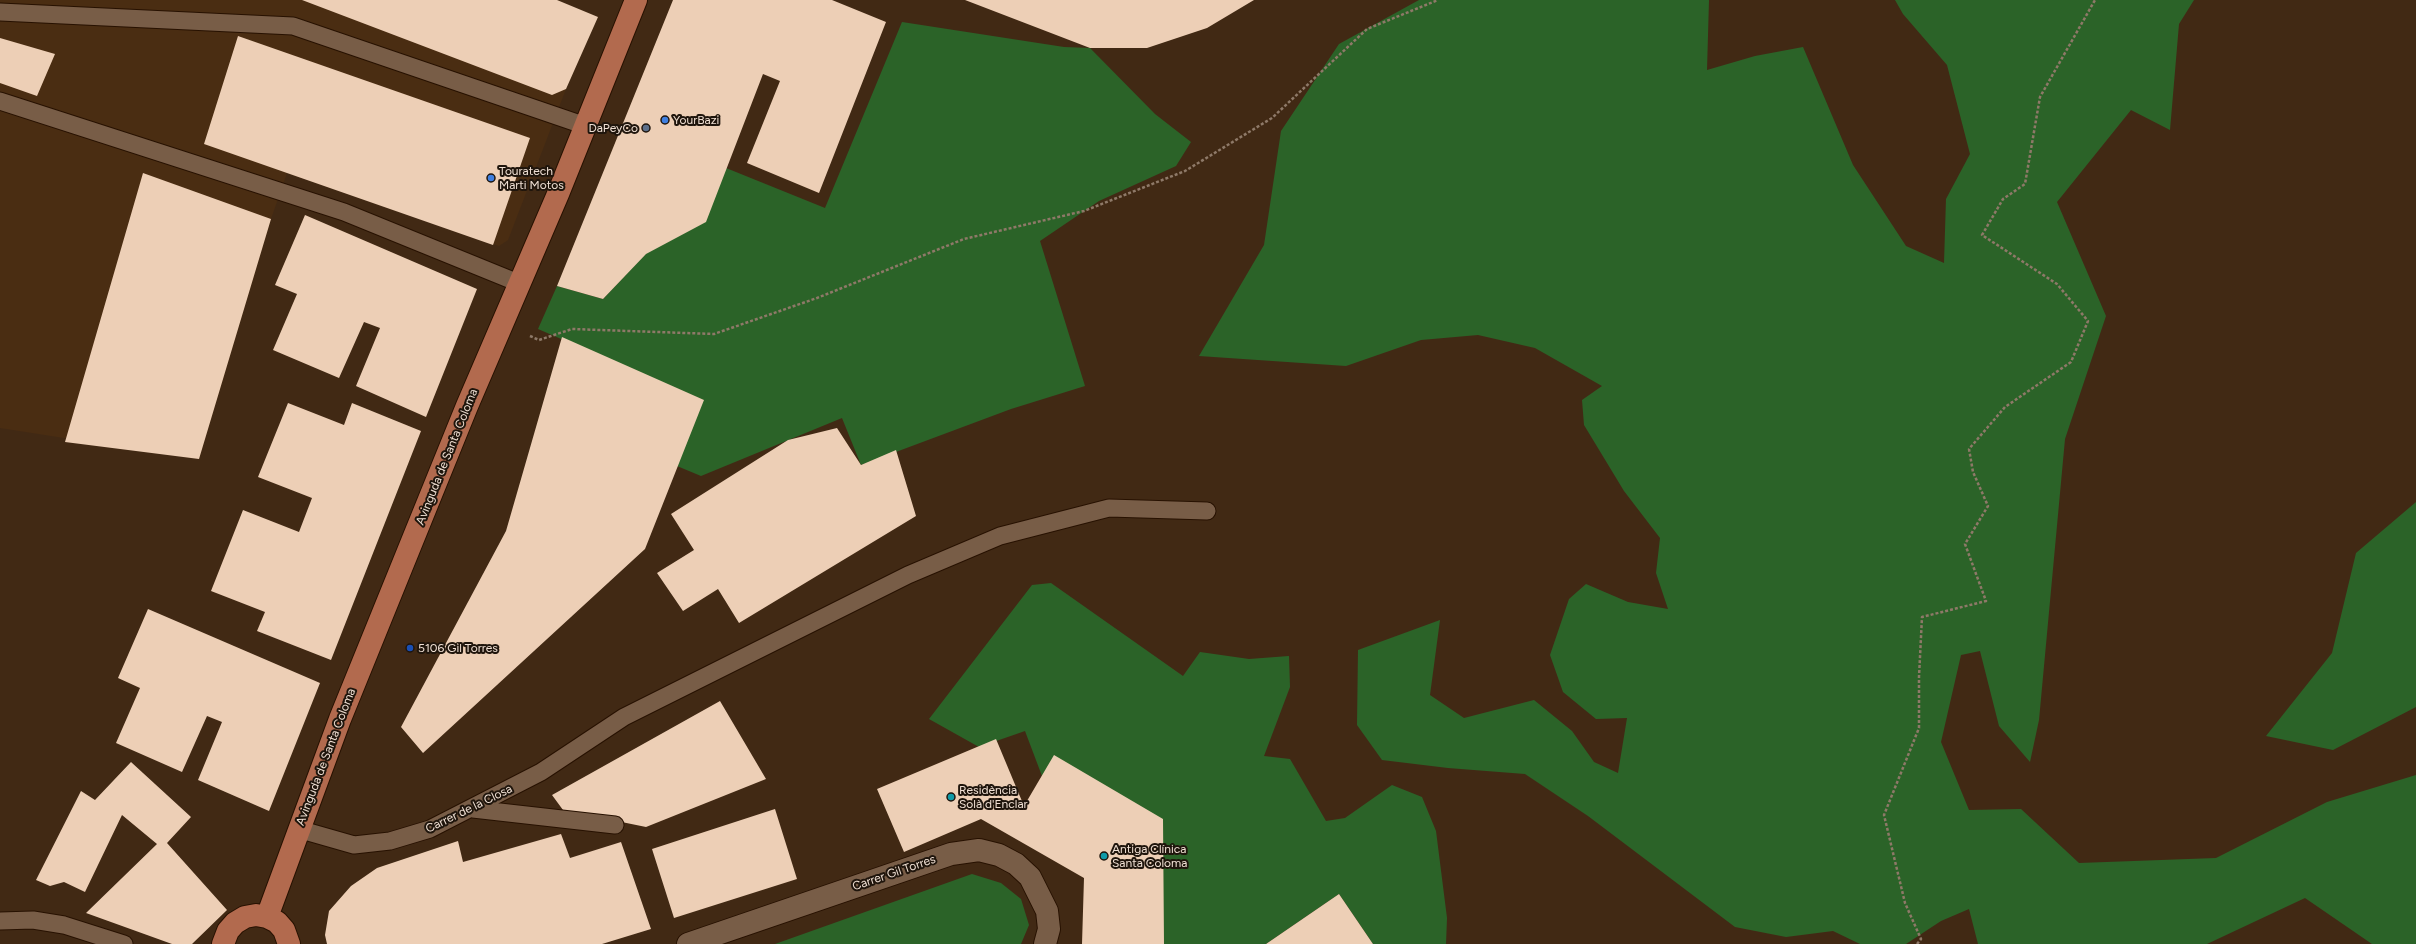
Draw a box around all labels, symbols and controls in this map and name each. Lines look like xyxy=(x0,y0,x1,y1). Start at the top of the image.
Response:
place label: YourBazi xyxy=(673,113,719,127)
marker: YourBazi xyxy=(660,115,670,125)
place label: DaPeyCo xyxy=(588,121,638,135)
marker: DaPeyCo xyxy=(641,123,651,133)
place label: Touratech Marti Motos xyxy=(499,164,564,192)
marker: Touratech Marti Motos xyxy=(486,173,496,183)
street label: Avinguda de Santa Coloma xyxy=(413,387,481,527)
place label: 5106 Gil Torres xyxy=(418,641,498,655)
marker: 5106 Gil Torres xyxy=(405,643,415,653)
street label: Avinguda de Santa Coloma xyxy=(293,687,359,827)
street label: Carrer de la Closa xyxy=(423,782,515,836)
place label: Residència Solà d'Enclar xyxy=(959,783,1028,811)
marker: Residència Solà d'Enclar xyxy=(946,792,956,802)
place label: Antiga Clínica Santa Coloma xyxy=(1112,842,1187,870)
marker: Antiga Clínica Santa Coloma xyxy=(1099,851,1109,861)
street label: Carrer Gil Torres xyxy=(850,852,938,894)

